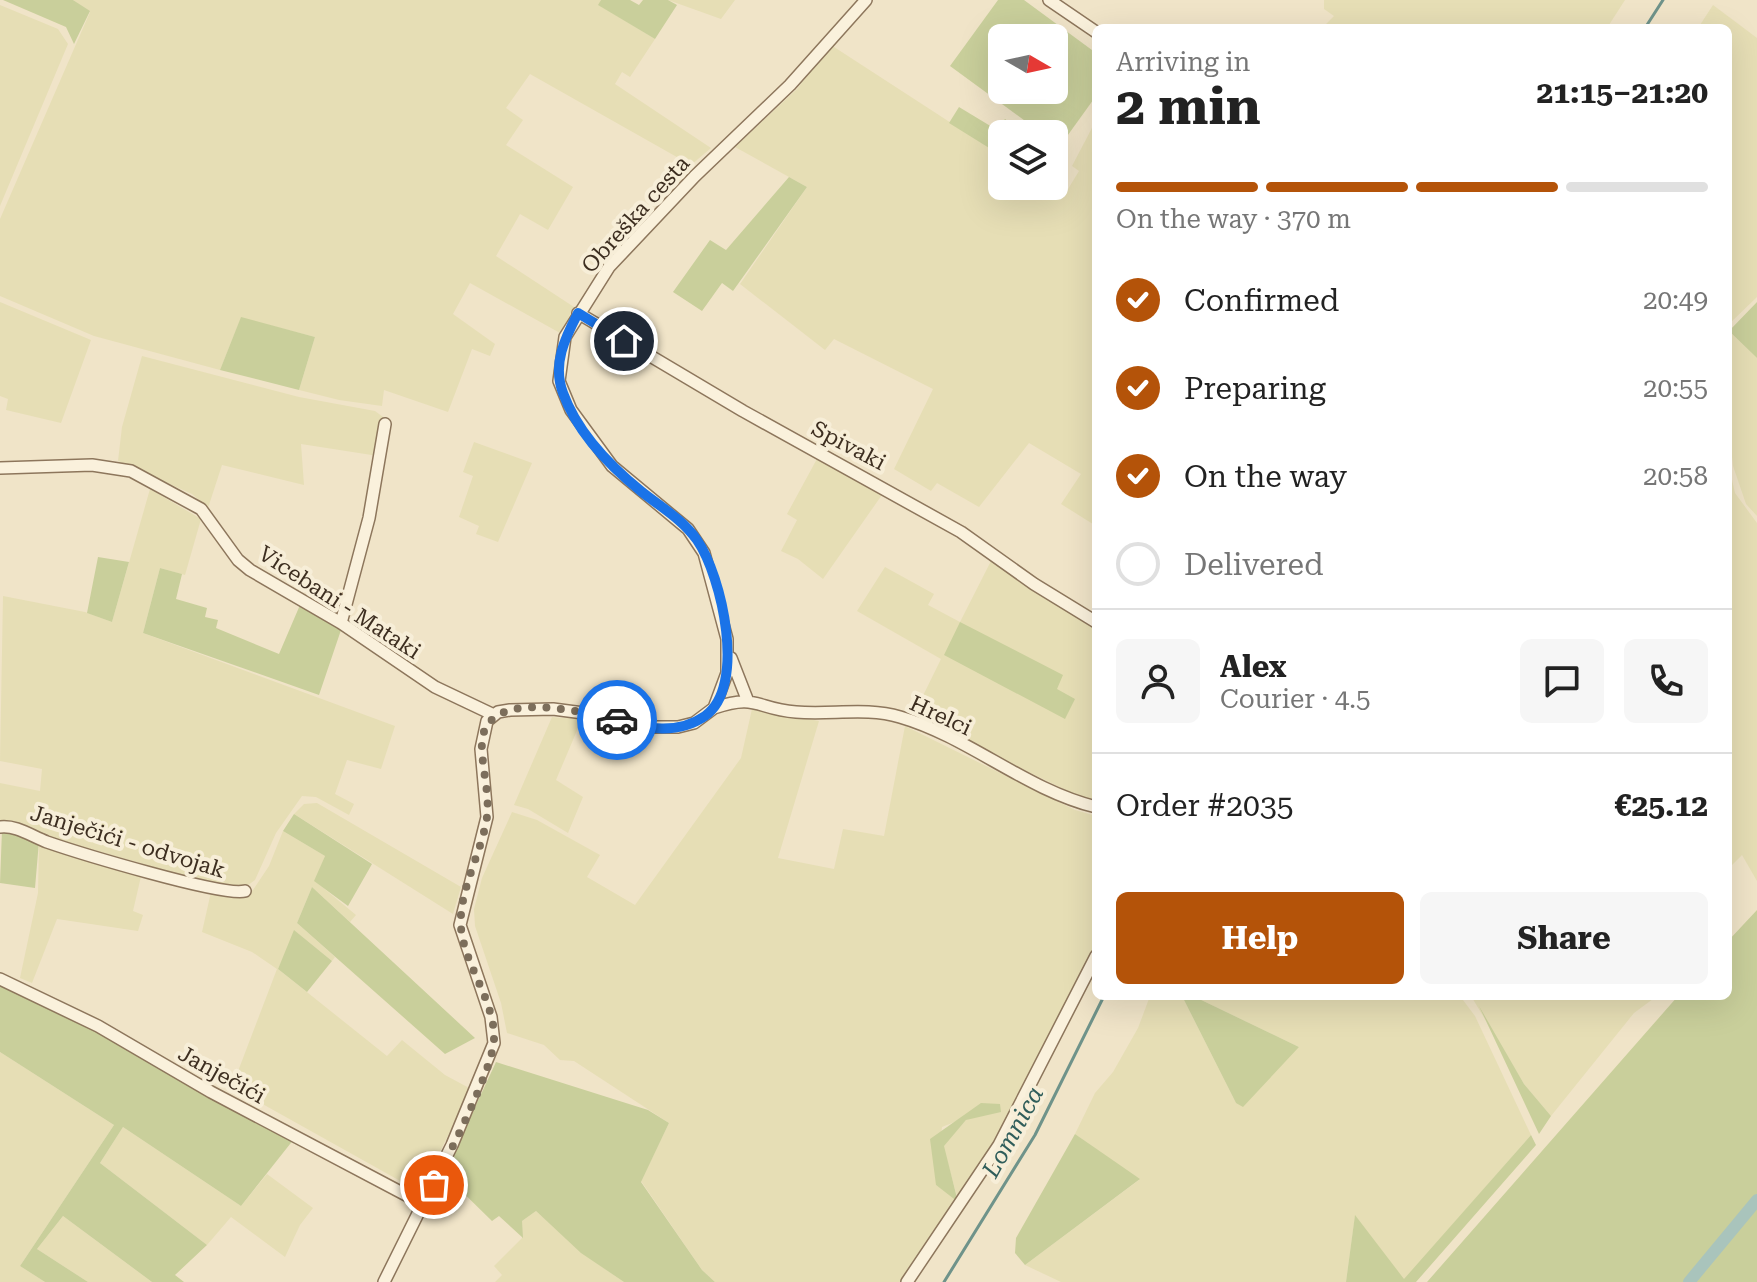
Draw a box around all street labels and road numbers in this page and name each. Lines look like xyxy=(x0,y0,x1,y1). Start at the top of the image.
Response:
street label: Obreška cesta xyxy=(576,151,694,278)
street label: Spivaki xyxy=(807,416,890,475)
street label: Vicebani - Mataki xyxy=(254,541,425,664)
street label: Hrelci xyxy=(906,690,976,741)
street label: Janječići - odvojak xyxy=(28,800,228,883)
street label: Janječići xyxy=(174,1040,270,1108)

